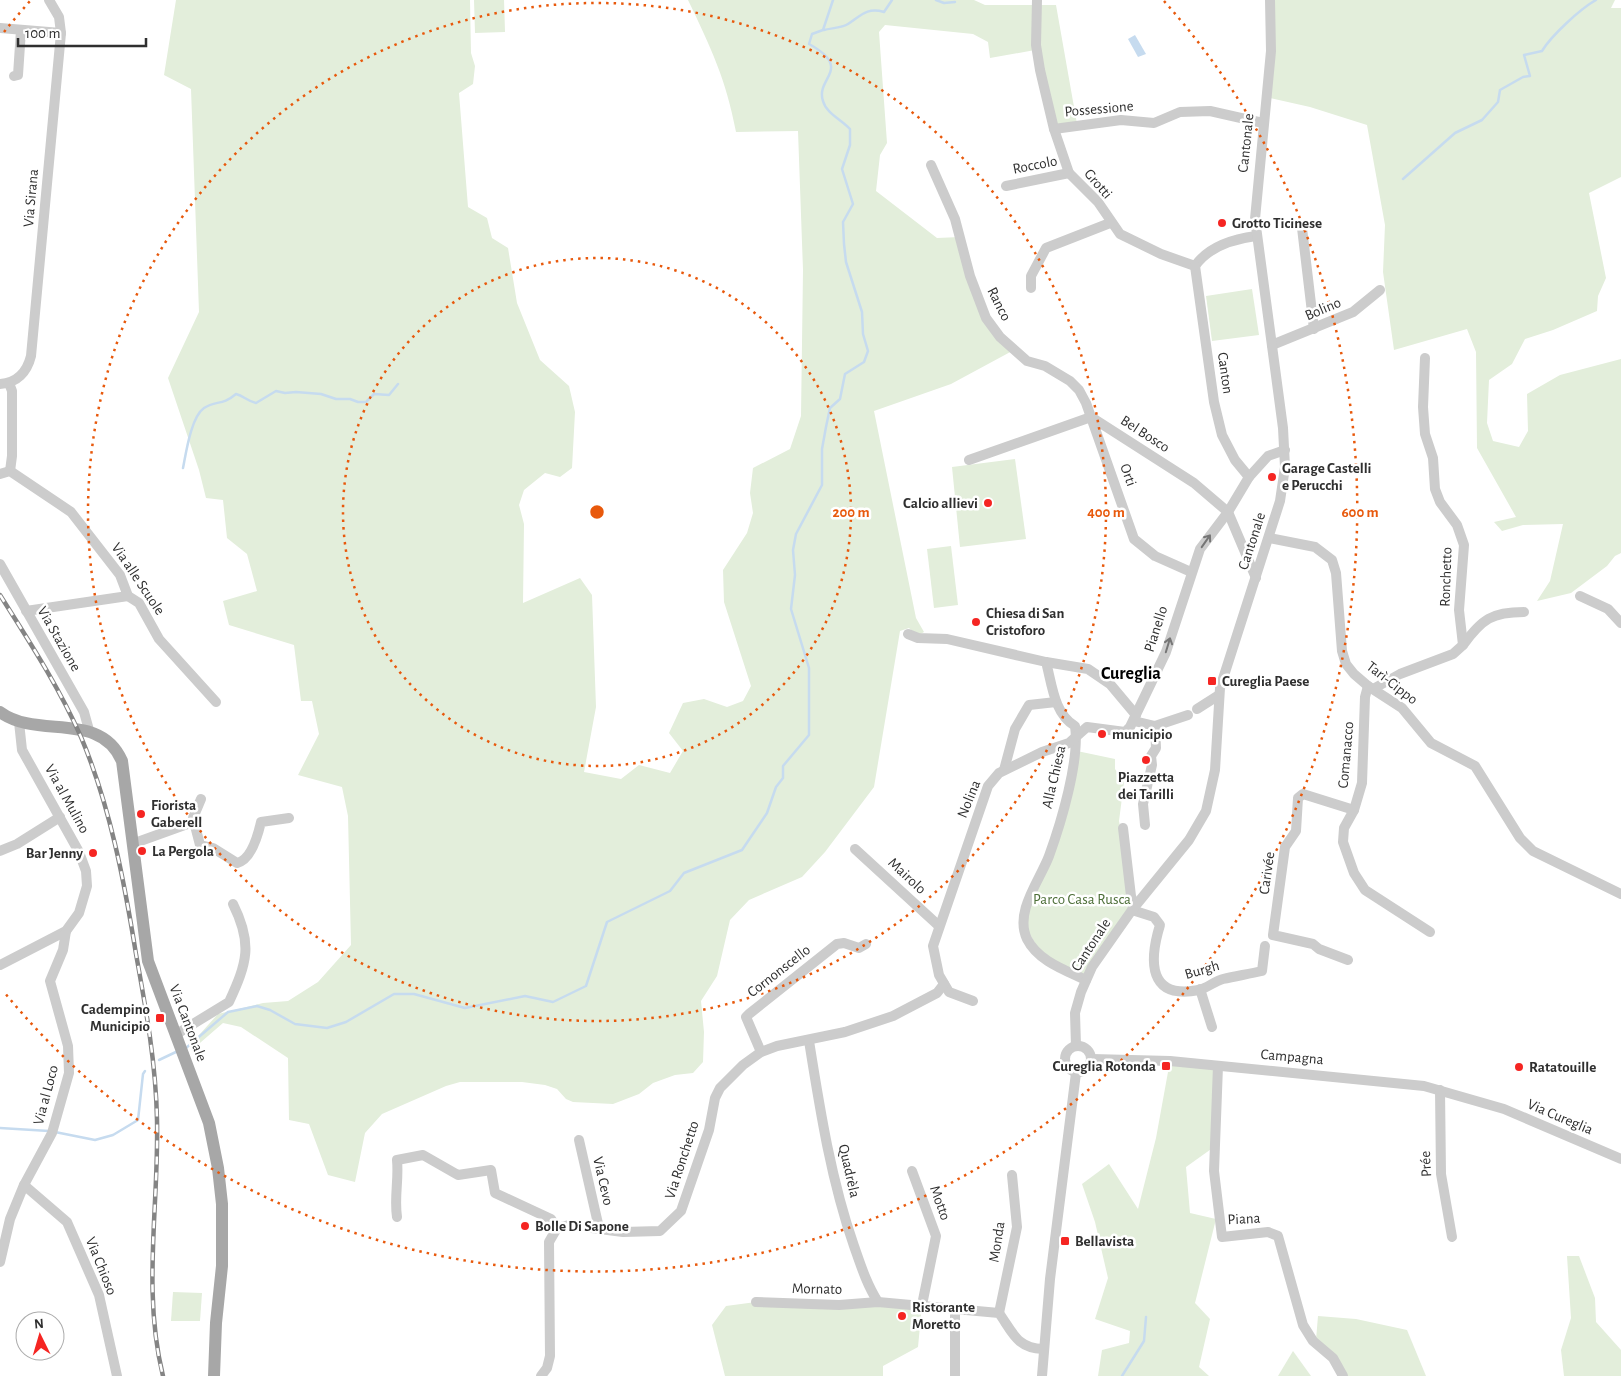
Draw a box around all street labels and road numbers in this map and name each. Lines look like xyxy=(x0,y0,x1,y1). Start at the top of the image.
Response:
street label: Possessione xyxy=(1064,99,1134,119)
street label: Cantonale xyxy=(1235,113,1257,173)
street label: Roccolo xyxy=(1011,153,1059,177)
street label: Grotti xyxy=(1081,166,1115,202)
street label: Via Sirana xyxy=(21,168,41,228)
street label: Ranco xyxy=(984,285,1014,323)
street label: Bolino xyxy=(1303,295,1343,323)
street label: Canton xyxy=(1215,351,1235,395)
street label: Bel Bosco xyxy=(1118,413,1172,455)
street label: Orti xyxy=(1117,462,1139,488)
street label: Cantonale xyxy=(1236,510,1268,572)
street label: Via alle Scuole xyxy=(108,540,168,618)
street label: Ronchetto xyxy=(1437,547,1455,607)
street label: Via Stazione xyxy=(35,604,84,674)
street label: Pianello xyxy=(1142,604,1170,654)
street label: Tarì-Cippo xyxy=(1364,659,1420,707)
street label: Comanacco xyxy=(1336,721,1356,789)
street label: Alla Chiesa xyxy=(1039,744,1069,810)
street label: Via al Mulino xyxy=(42,762,92,836)
street label: Nolina xyxy=(955,778,983,820)
street label: Carivée xyxy=(1257,851,1277,895)
street label: Mairolo xyxy=(885,855,929,897)
street label: Cantonale xyxy=(1069,916,1114,974)
street label: Cornonscello xyxy=(745,942,813,1000)
street label: Burgh xyxy=(1183,958,1221,982)
street label: Via Cantonale xyxy=(167,983,210,1064)
street label: Campagna xyxy=(1260,1047,1324,1067)
street label: Via al Loco xyxy=(31,1064,61,1126)
street label: Via Cureglia xyxy=(1525,1096,1595,1138)
street label: Via Ronchetto xyxy=(662,1119,702,1201)
street label: Quadrèla xyxy=(836,1143,862,1199)
street label: Prée xyxy=(1418,1150,1434,1178)
street label: Via Cevo xyxy=(590,1155,616,1207)
street label: Motto xyxy=(927,1184,953,1222)
street label: Piana xyxy=(1227,1211,1261,1227)
street label: Monda xyxy=(986,1220,1008,1264)
street label: Via Chioso xyxy=(83,1235,119,1297)
street label: Mornato xyxy=(792,1281,842,1297)

